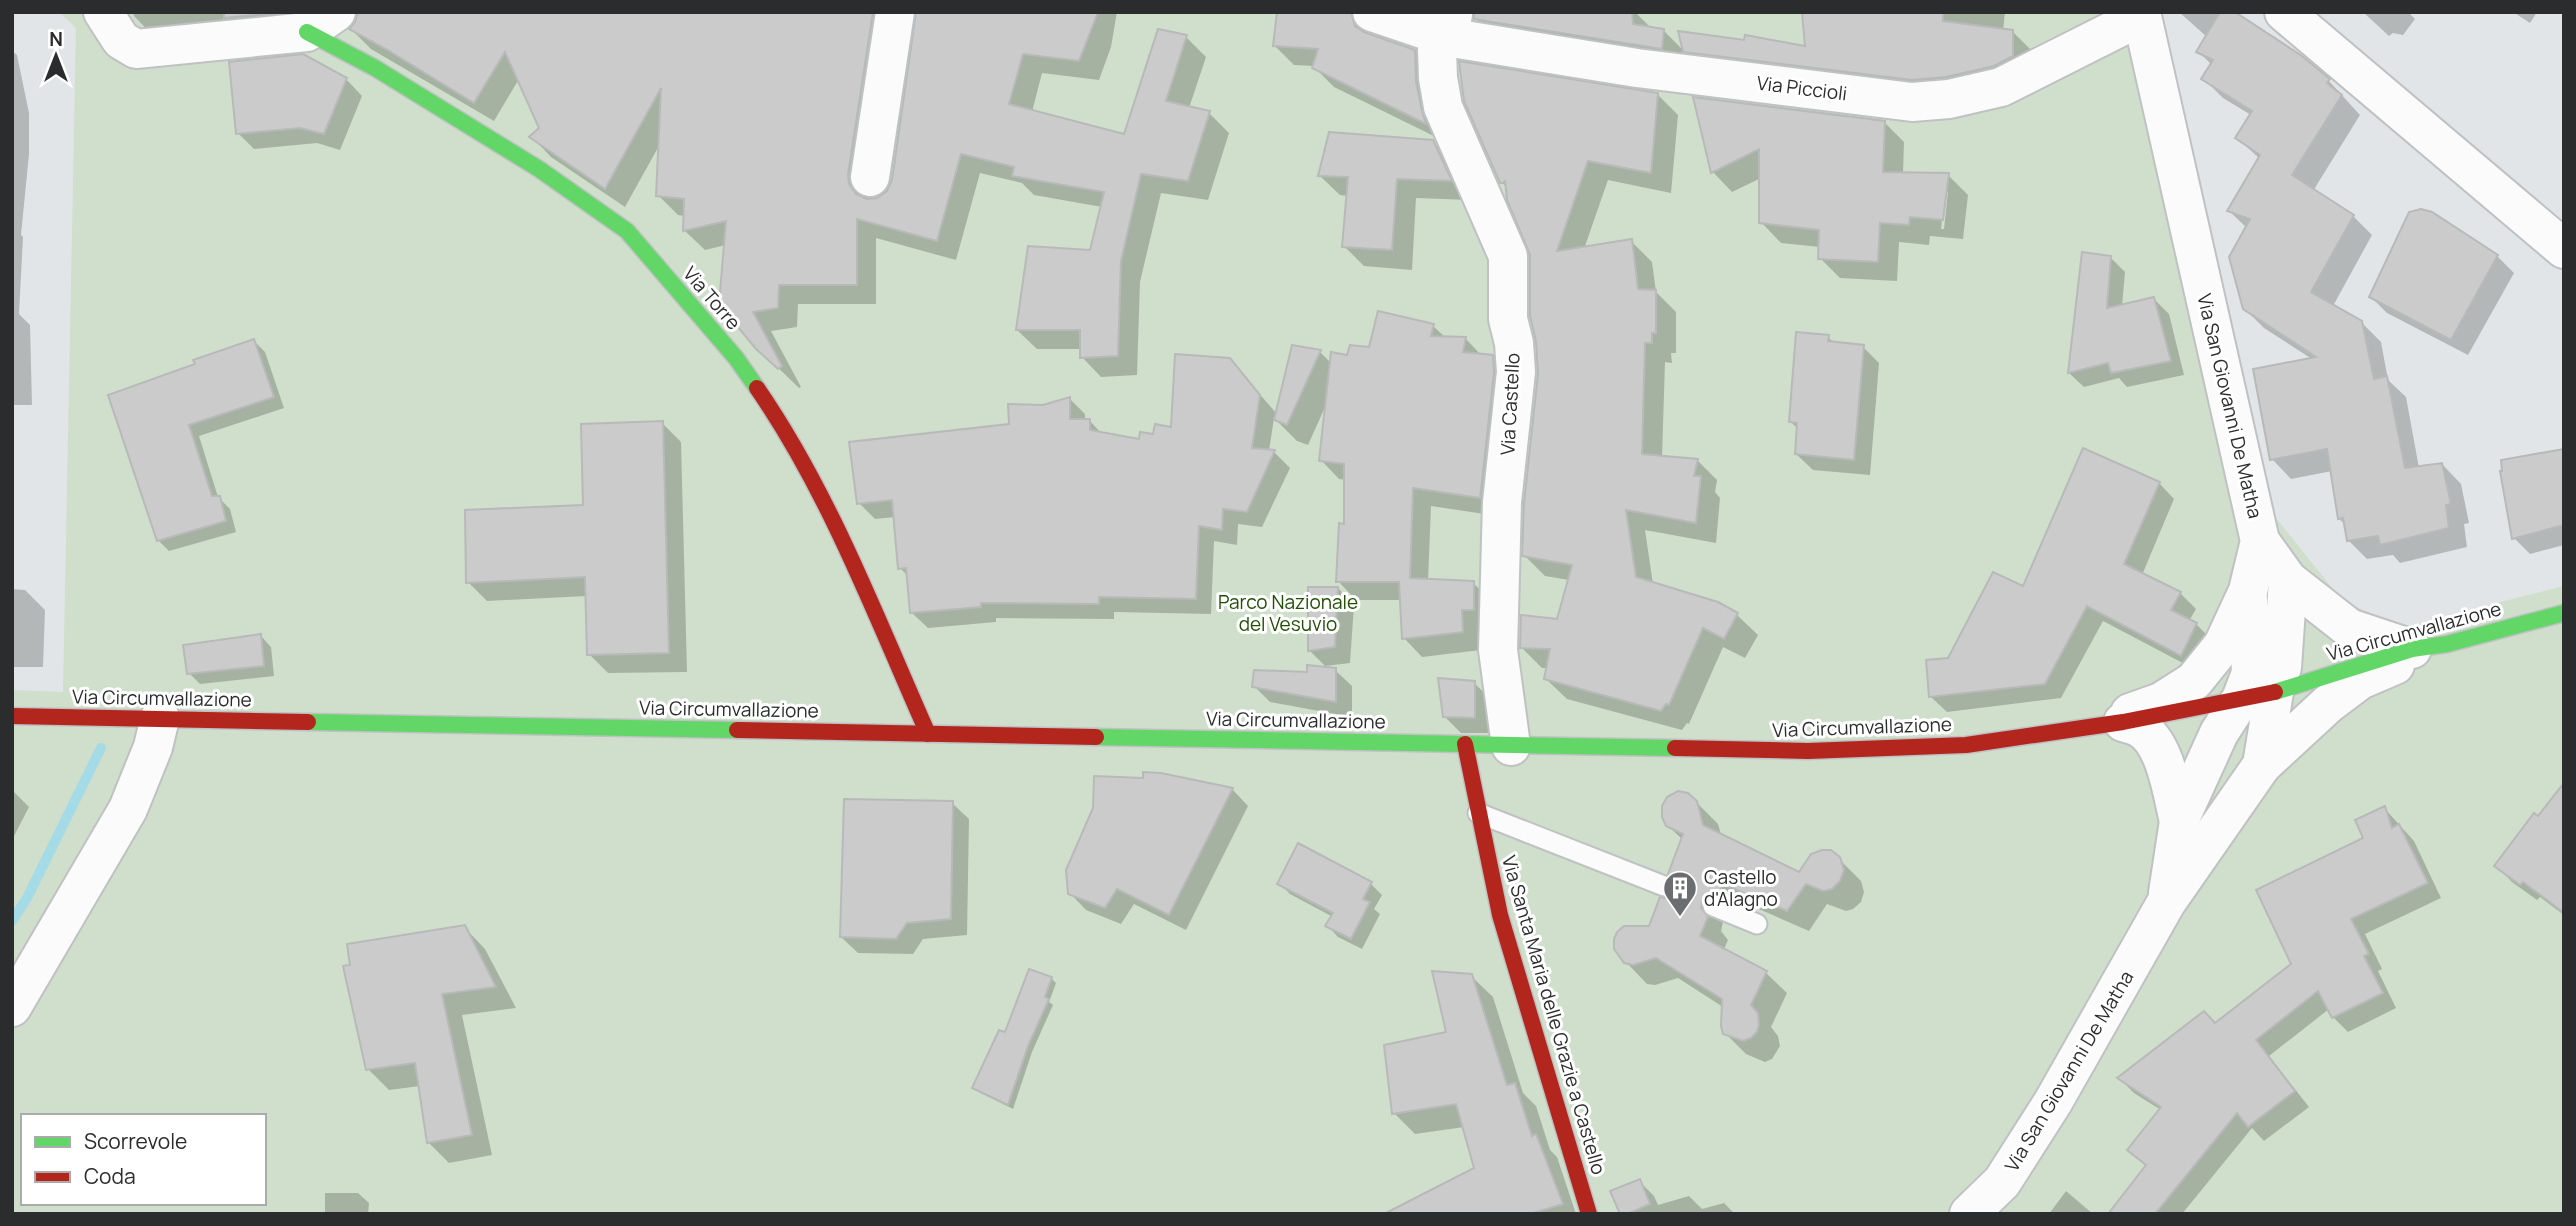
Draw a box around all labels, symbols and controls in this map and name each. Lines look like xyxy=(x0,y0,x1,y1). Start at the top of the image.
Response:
north arrow xyxy=(21,21,91,91)
text: N xyxy=(49,26,63,52)
street label: Via Piccioli xyxy=(1755,70,1849,106)
street label: Via Torre xyxy=(677,261,747,335)
street label: Via San Giovanni De Matha xyxy=(2191,291,2269,521)
street label: Via Castello xyxy=(1494,352,1526,456)
park label: Parco Nazionale del Vesuvio xyxy=(1218,589,1358,637)
street label: Via Circumvallazione xyxy=(2324,595,2504,667)
street label: Via Circumvallazione xyxy=(72,683,252,713)
street label: Via Circumvallazione xyxy=(639,694,819,724)
street label: Via Circumvallazione xyxy=(1206,705,1386,735)
street label: Via Circumvallazione xyxy=(1772,711,1952,743)
street label: Via Santa Maria delle Grazie a Castello xyxy=(1496,853,1612,1177)
place label: Castello d'Alagno xyxy=(1704,864,1778,912)
building icon: Castello d'Alagno xyxy=(1661,869,1699,918)
street label: Via San Giovanni De Matha xyxy=(1999,966,2139,1176)
legend xyxy=(21,1114,266,1205)
text: Scorrevole xyxy=(84,1127,187,1155)
text: Coda xyxy=(84,1162,136,1190)

